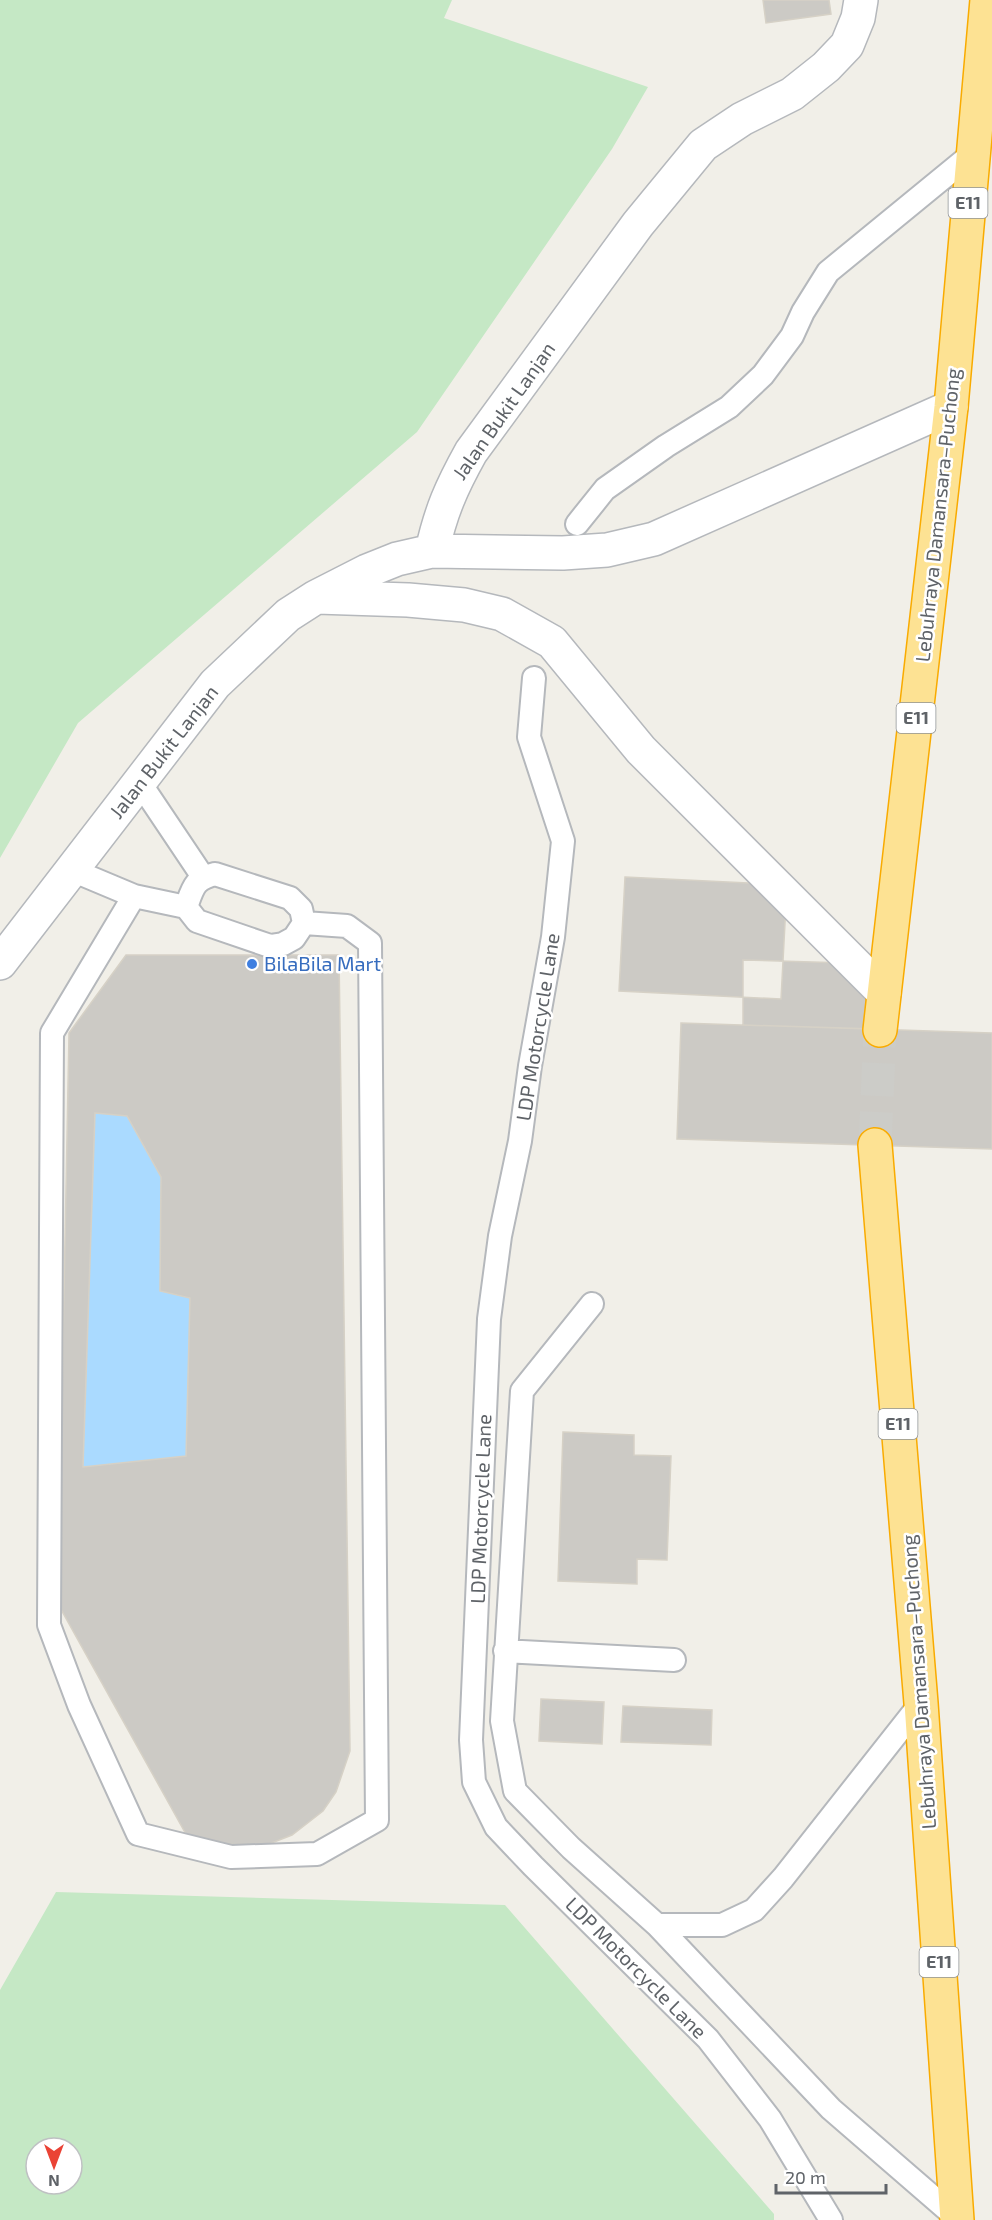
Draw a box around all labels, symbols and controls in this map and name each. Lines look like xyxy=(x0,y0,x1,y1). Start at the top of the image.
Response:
road number: E11 xyxy=(948,188,988,218)
street label: Jalan Bukit Lanjan xyxy=(447,337,560,484)
street label: Lebuhraya Damansara–Puchong xyxy=(910,367,964,663)
street label: Jalan Bukit Lanjan xyxy=(104,680,223,823)
road number: E11 xyxy=(896,703,936,733)
street label: LDP Motorcycle Lane xyxy=(510,931,564,1122)
place label: BilaBila Mart xyxy=(264,951,382,975)
marker: BilaBila Mart xyxy=(245,957,259,971)
road number: E11 xyxy=(878,1409,918,1439)
street label: LDP Motorcycle Lane xyxy=(465,1414,495,1604)
street label: Lebuhraya Damansara–Puchong xyxy=(896,1534,940,1830)
street label: LDP Motorcycle Lane xyxy=(561,1892,712,2043)
road number: E11 xyxy=(920,1947,958,1977)
north arrow xyxy=(24,2136,84,2196)
scale bar xyxy=(776,2157,886,2195)
text: 20 m xyxy=(785,2166,826,2188)
text: N xyxy=(48,2172,60,2191)

